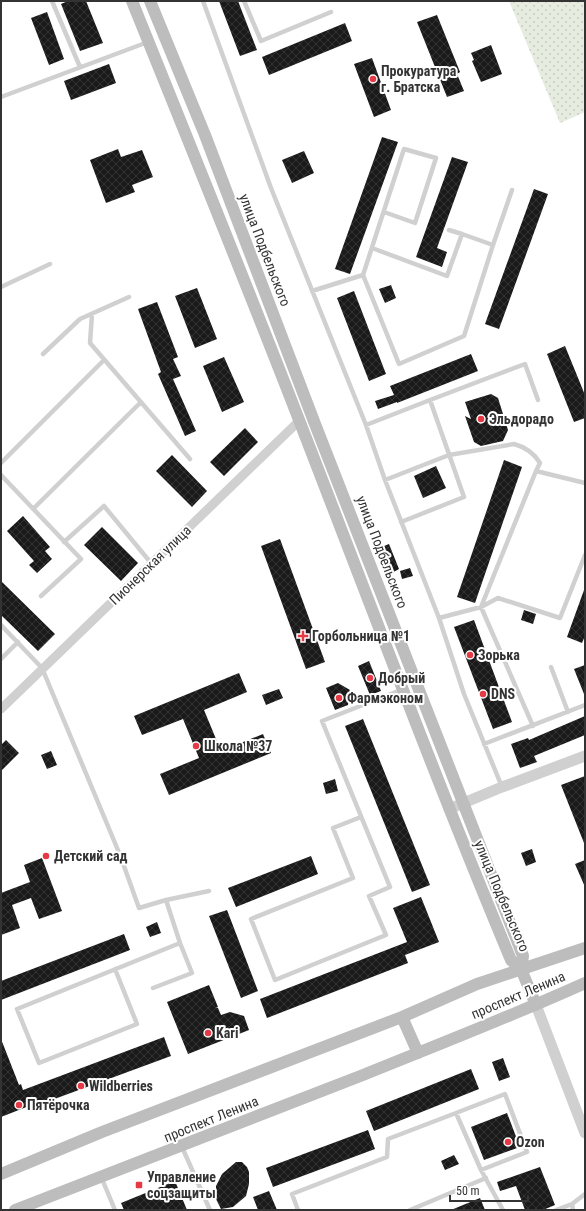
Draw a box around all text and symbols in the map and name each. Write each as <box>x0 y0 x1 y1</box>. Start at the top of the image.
place label: Прокуратура г. Братска <box>381 63 457 95</box>
marker: Прокуратура г. Братска <box>368 74 378 84</box>
street label: улица Подбельского <box>236 191 294 309</box>
place label: Эльдорадо <box>489 411 554 427</box>
marker: Эльдорадо <box>476 414 486 424</box>
street label: улица Подбельского <box>353 493 411 611</box>
street label: Пионерская улица <box>106 522 194 608</box>
place label: Горбольница №1 <box>312 628 410 644</box>
marker: Горбольница №1 <box>297 630 309 642</box>
place label: Зорька <box>478 647 520 663</box>
marker: Зорька <box>465 650 475 660</box>
place label: Добрый <box>378 670 425 686</box>
marker: Добрый <box>365 673 375 683</box>
place label: DNS <box>491 686 515 702</box>
marker: DNS <box>478 689 488 699</box>
place label: Фармэконом <box>347 690 423 706</box>
marker: Фармэконом <box>334 693 344 703</box>
place label: Школа №37 <box>204 738 272 754</box>
marker: Школа №37 <box>191 741 201 751</box>
street label: улица Подбельского <box>471 838 533 954</box>
place label: Детский сад <box>54 848 127 864</box>
marker: Детский сад <box>41 851 51 861</box>
street label: проспект Ленина <box>469 968 567 1022</box>
place label: Kari <box>216 1025 239 1041</box>
marker: Kari <box>203 1028 213 1038</box>
place label: Wildberries <box>89 1078 153 1094</box>
marker: Wildberries <box>76 1081 86 1091</box>
street label: проспект Ленина <box>161 1093 261 1145</box>
place label: Пятёрочка <box>27 1097 90 1113</box>
marker: Пятёрочка <box>14 1100 24 1110</box>
place label: Ozon <box>516 1134 545 1150</box>
marker: Ozon <box>503 1137 513 1147</box>
place label: Управление соцзащиты <box>147 1169 216 1201</box>
scale bar <box>450 1177 528 1203</box>
marker: Управление соцзащиты <box>134 1180 144 1190</box>
text: 50 m <box>456 1184 480 1198</box>

